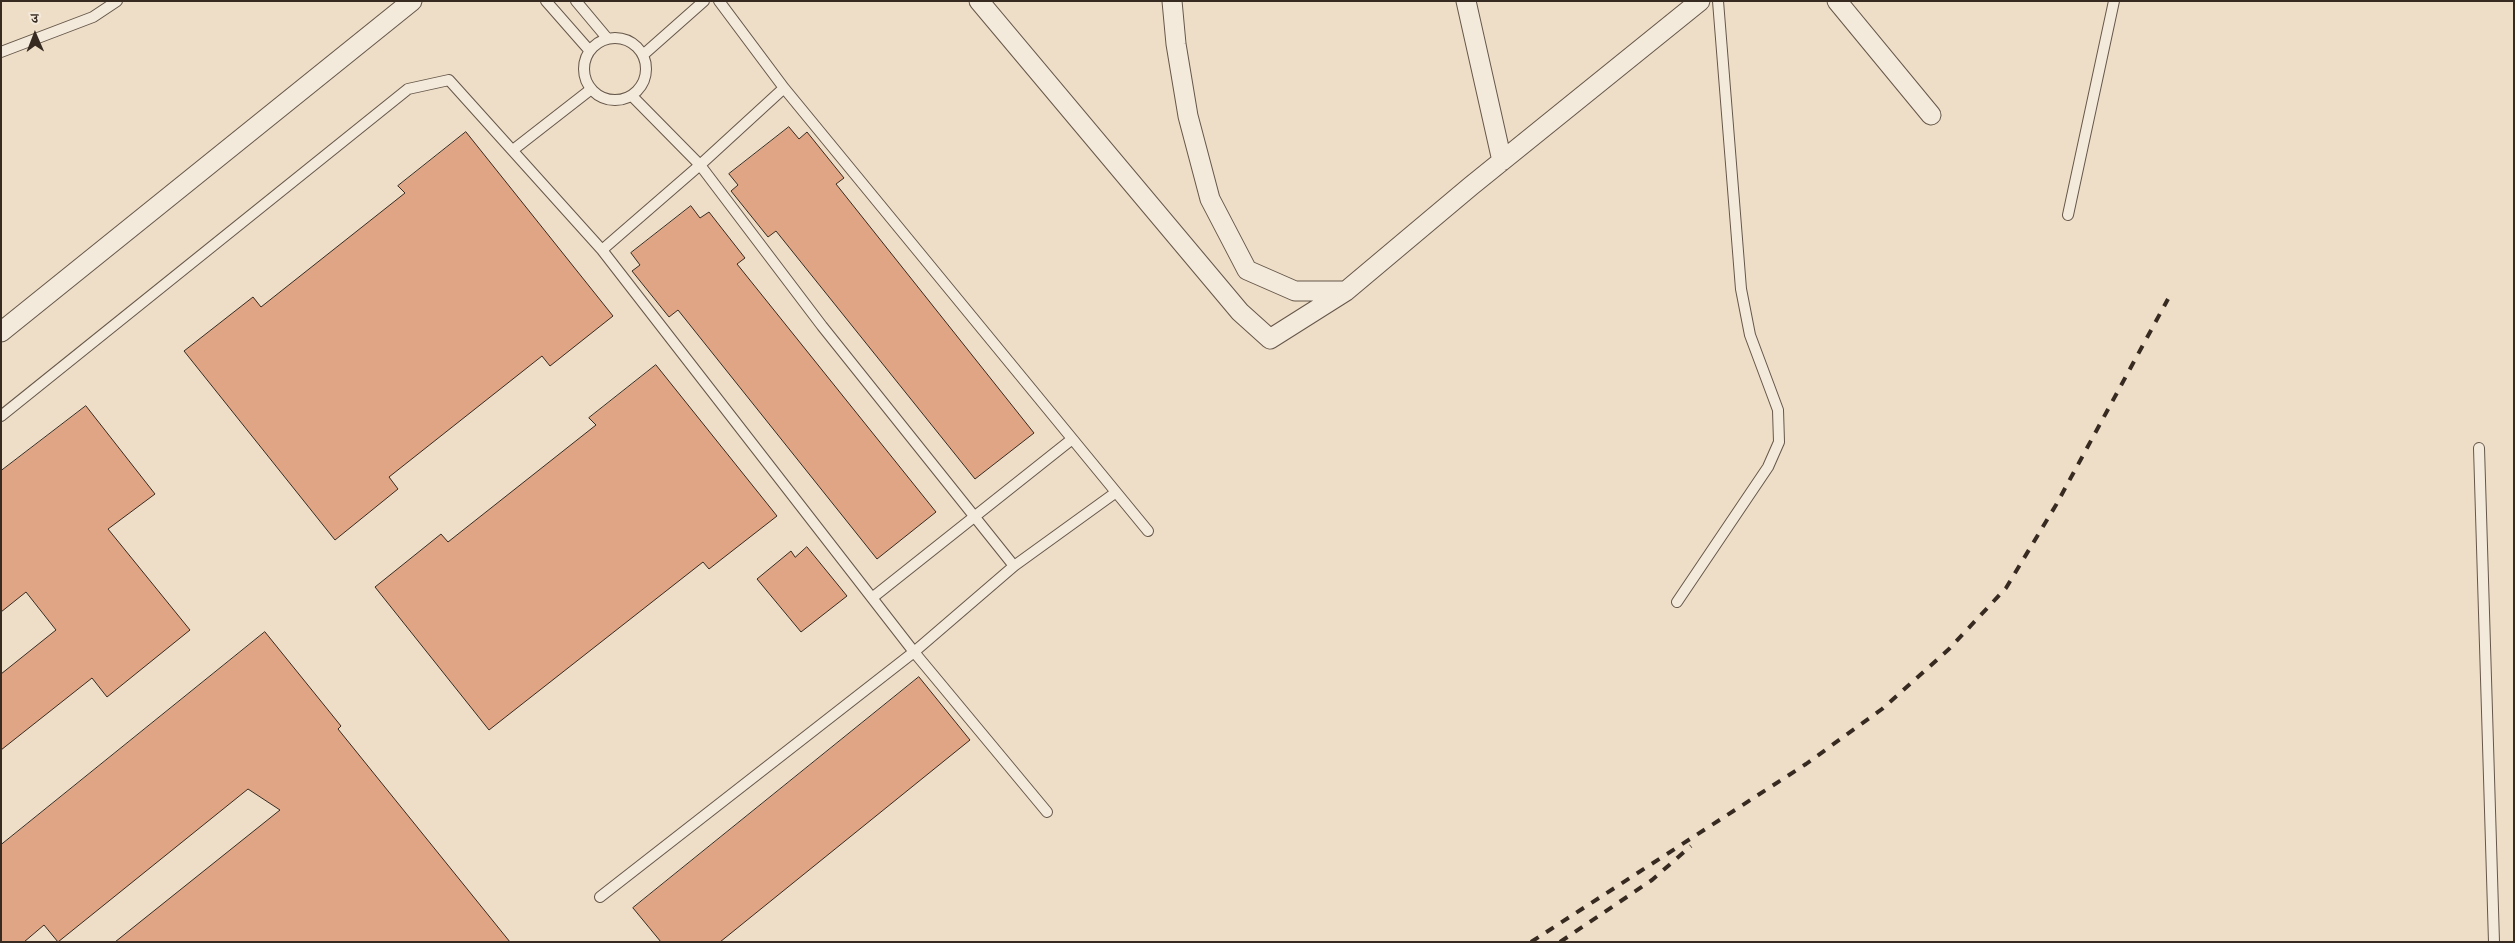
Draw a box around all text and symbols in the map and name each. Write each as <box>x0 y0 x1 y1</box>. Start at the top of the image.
north arrow <box>10 10 60 60</box>
text: उ <box>31 10 38 30</box>

